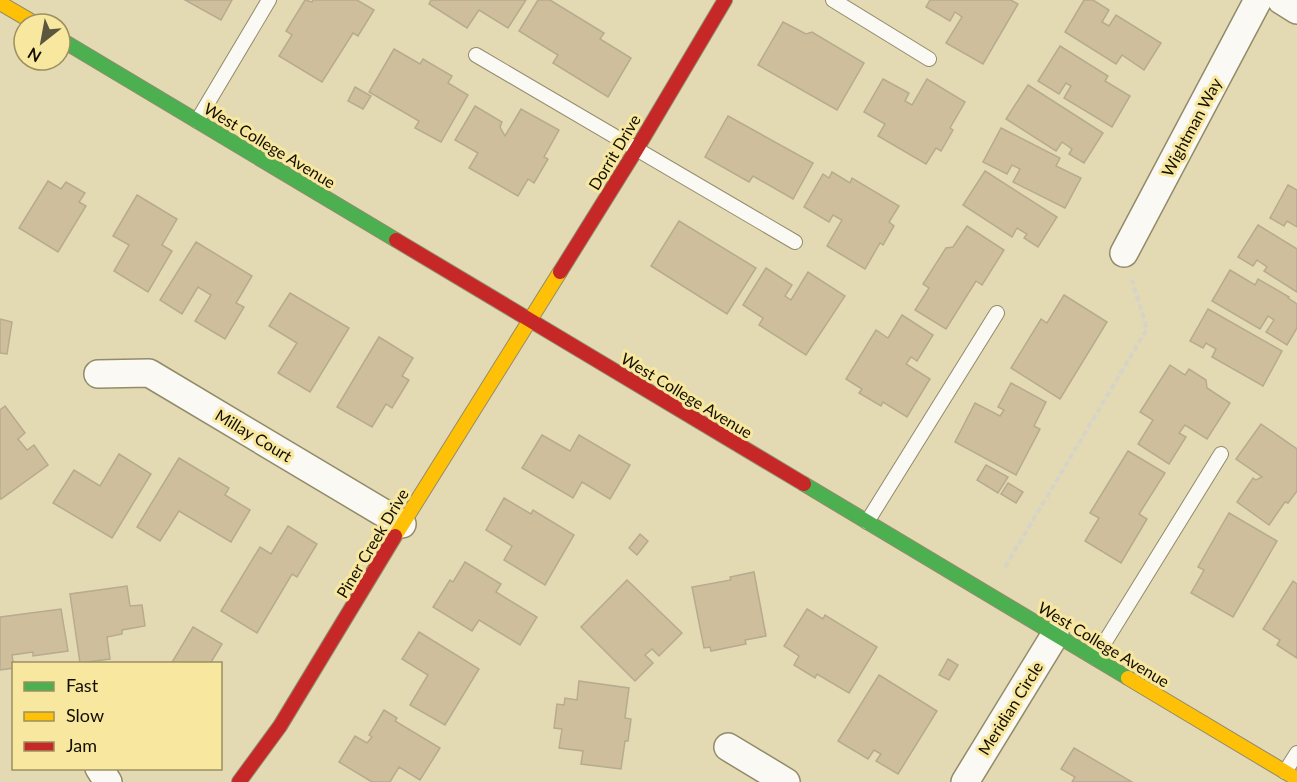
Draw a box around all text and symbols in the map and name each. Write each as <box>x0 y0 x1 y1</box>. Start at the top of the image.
north arrow <box>12 12 72 72</box>
text: N <box>24 44 44 67</box>
street label: Wightman Way <box>1157 74 1225 180</box>
street label: West College Avenue <box>201 98 339 192</box>
street label: Dorrit Drive <box>584 111 644 193</box>
street label: West College Avenue <box>618 348 756 442</box>
street label: Millay Court <box>212 405 296 465</box>
street label: Piner Creek Drive <box>332 485 412 601</box>
street label: West College Avenue <box>1035 597 1173 691</box>
street label: Meridian Circle <box>974 658 1046 758</box>
legend <box>12 662 222 770</box>
text: Fast <box>66 674 99 696</box>
text: Slow <box>66 704 104 726</box>
text: Jam <box>66 734 97 756</box>

